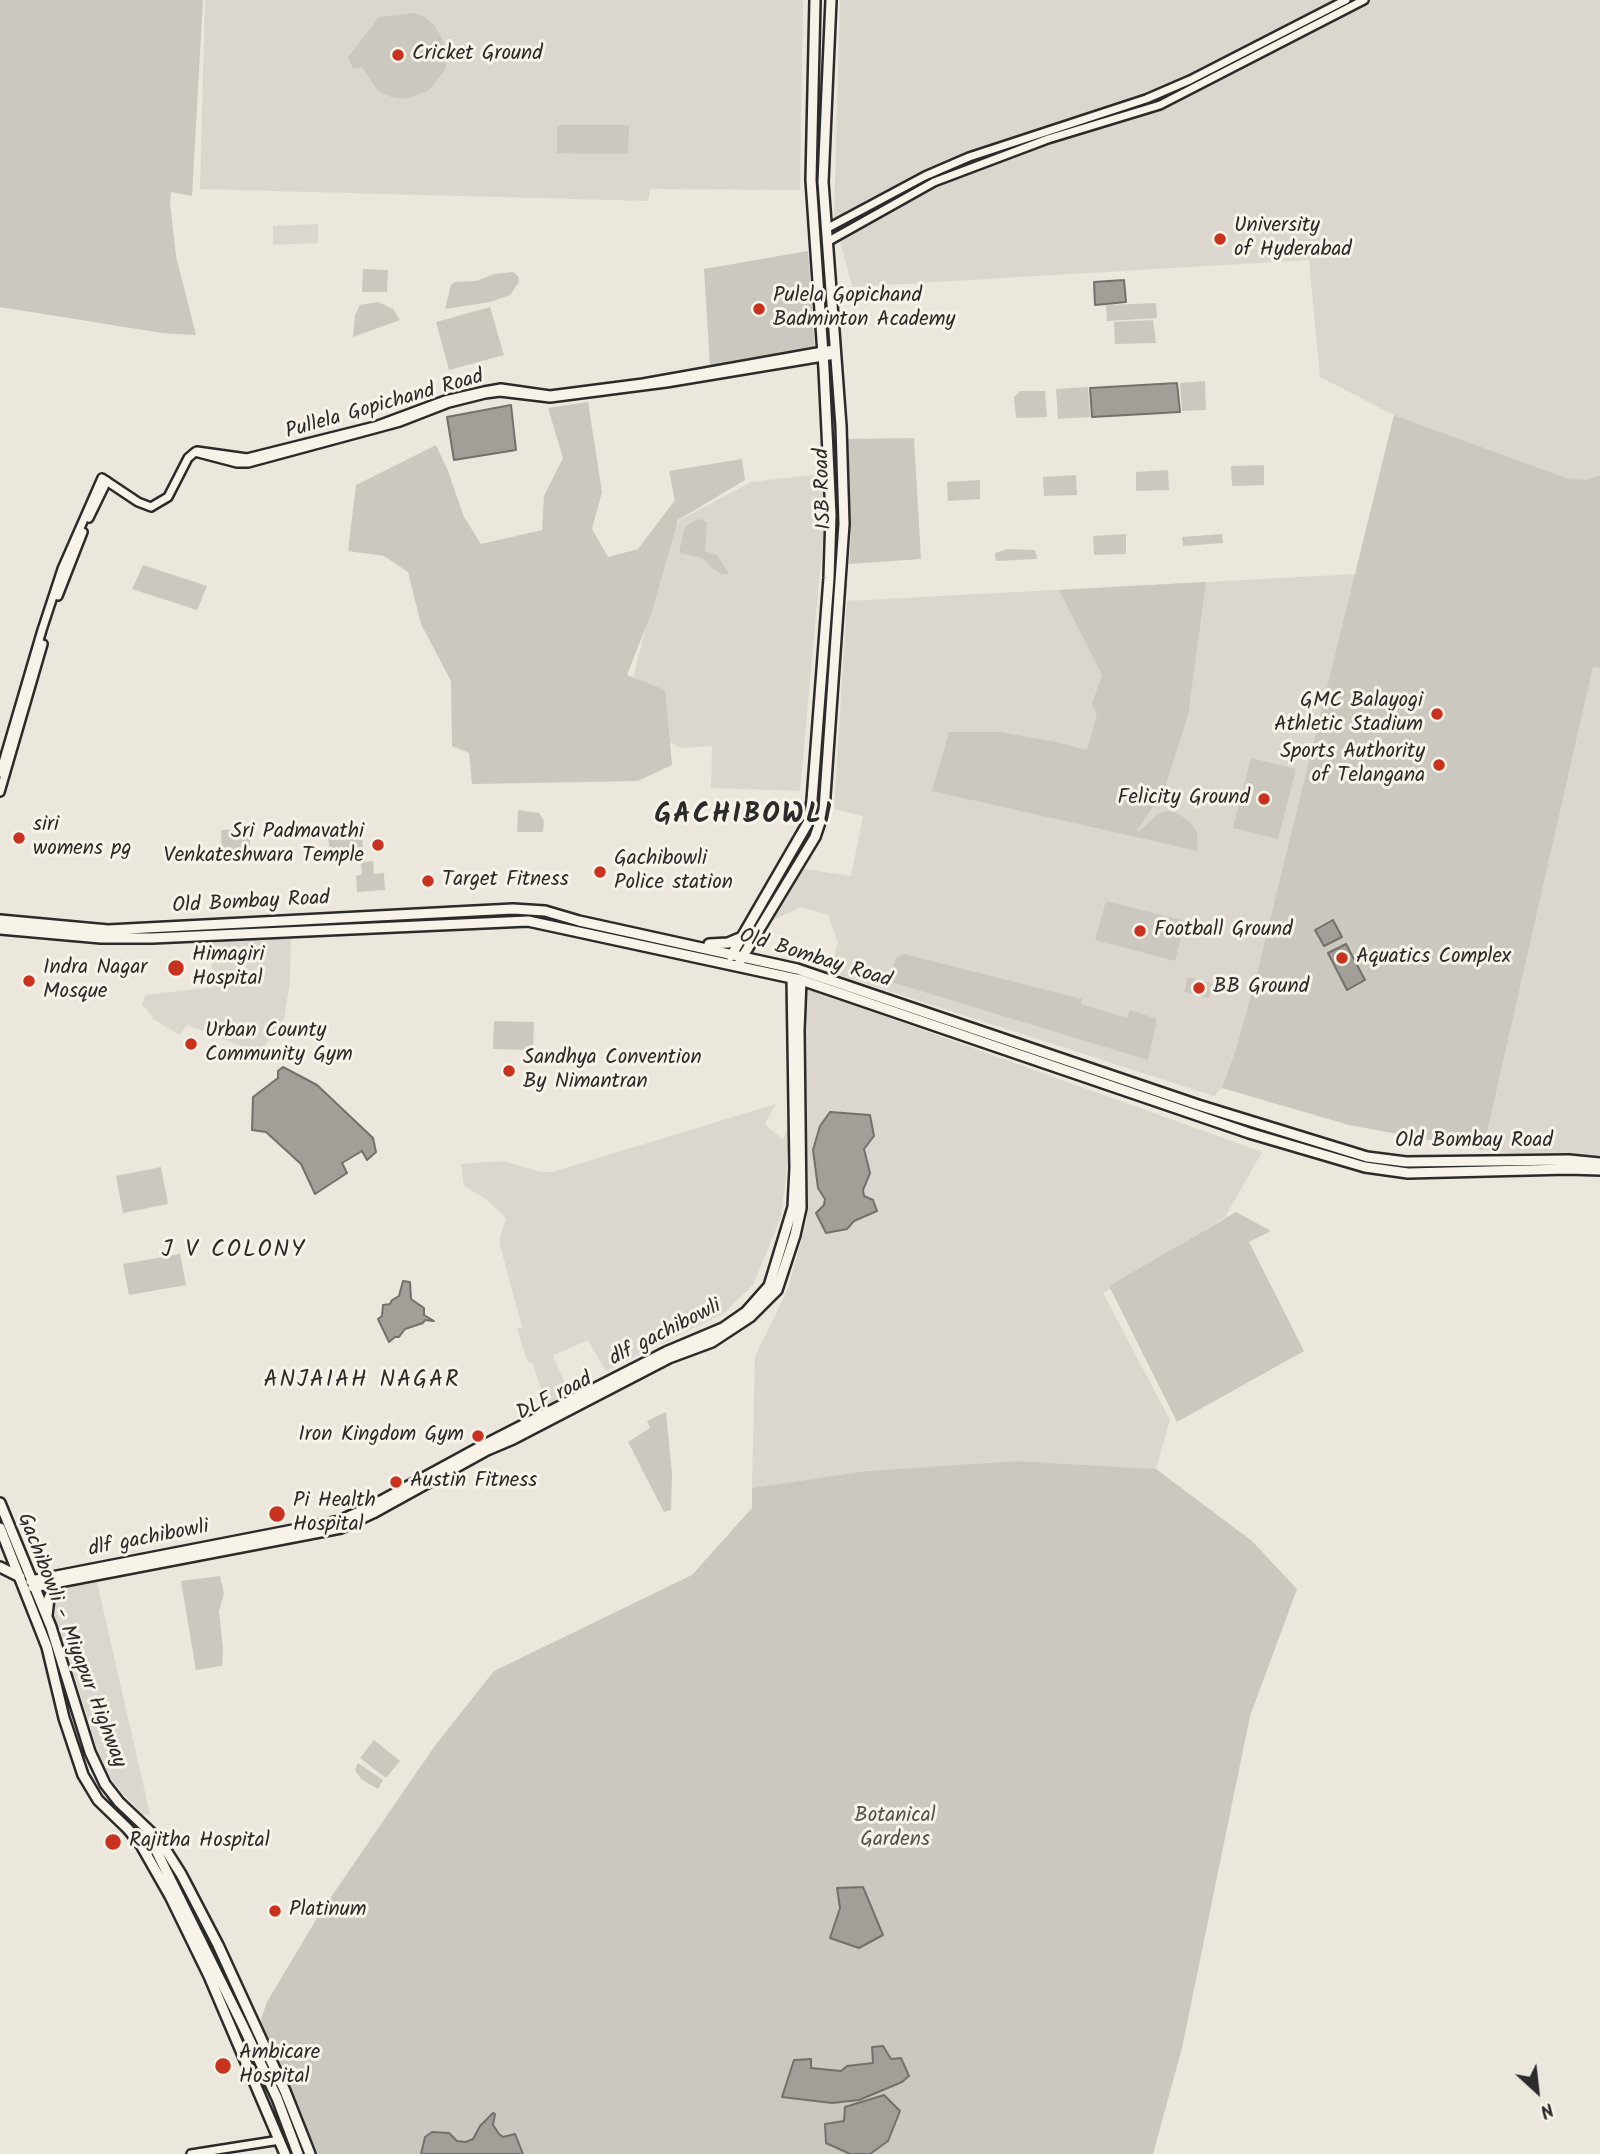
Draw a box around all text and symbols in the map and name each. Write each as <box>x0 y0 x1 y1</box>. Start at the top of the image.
place label: Cricket Ground <box>412 42 543 68</box>
marker: Cricket Ground <box>390 47 406 63</box>
place label: University of Hyderabad <box>1234 214 1352 264</box>
marker: University of Hyderabad <box>1212 231 1228 247</box>
place label: Pulela Gopichand Badminton Academy <box>773 284 955 334</box>
marker: Pulela Gopichand Badminton Academy <box>751 301 767 317</box>
street label: Pullela Gopichand Road <box>283 366 487 446</box>
street label: ISB Road <box>811 448 839 530</box>
place label: GMC Balayogi Athletic Stadium <box>1274 689 1423 739</box>
marker: GMC Balayogi Athletic Stadium <box>1429 706 1445 722</box>
place label: Sports Authority of Telangana <box>1280 740 1425 790</box>
marker: Sports Authority of Telangana <box>1431 757 1447 773</box>
place label: Felicity Ground <box>1118 786 1250 812</box>
marker: Felicity Ground <box>1256 791 1272 807</box>
district label: GACHIBOWLI <box>656 800 832 834</box>
place label: siri womens pg <box>33 813 131 863</box>
place label: Sri Padmavathi Venkateshwara Temple <box>163 820 364 870</box>
marker: siri womens pg <box>11 830 27 846</box>
marker: Sri Padmavathi Venkateshwara Temple <box>370 837 386 853</box>
place label: Gachibowli Police station <box>614 847 733 897</box>
marker: Gachibowli Police station <box>592 864 608 880</box>
place label: Target Fitness <box>442 868 569 894</box>
marker: Target Fitness <box>420 873 436 889</box>
street label: Old Bombay Road <box>172 887 330 921</box>
place label: Football Ground <box>1154 918 1293 944</box>
marker: Football Ground <box>1132 923 1148 939</box>
street label: Old Bombay Road <box>736 925 894 995</box>
place label: Himagiri Hospital <box>192 943 265 993</box>
place label: Aquatics Complex <box>1356 945 1511 971</box>
marker: Aquatics Complex <box>1334 950 1350 966</box>
place label: Indra Nagar Mosque <box>43 956 147 1006</box>
marker: Himagiri Hospital <box>166 958 186 978</box>
marker: Indra Nagar Mosque <box>21 973 37 989</box>
place label: BB Ground <box>1213 975 1309 1001</box>
marker: BB Ground <box>1191 980 1207 996</box>
place label: Urban County Community Gym <box>205 1019 353 1069</box>
marker: Urban County Community Gym <box>183 1036 199 1052</box>
place label: Sandhya Convention By Nimantran <box>523 1046 702 1096</box>
marker: Sandhya Convention By Nimantran <box>501 1063 517 1079</box>
street label: Old Bombay Road <box>1395 1129 1553 1155</box>
district label: J V COLONY <box>163 1238 305 1266</box>
street label: dlf gachibowli <box>606 1295 726 1373</box>
district label: ANJAIAH NAGAR <box>265 1368 459 1396</box>
street label: DLF road <box>513 1368 597 1428</box>
place label: Iron Kingdom Gym <box>298 1423 464 1449</box>
marker: Iron Kingdom Gym <box>470 1428 486 1444</box>
place label: Austin Fitness <box>410 1469 537 1495</box>
marker: Austin Fitness <box>388 1474 404 1490</box>
place label: Pi Health Hospital <box>293 1489 376 1539</box>
marker: Pi Health Hospital <box>267 1504 287 1524</box>
street label: Gachibowli - Miyapur Highway <box>10 1510 130 1772</box>
street label: dlf gachibowli <box>87 1516 211 1564</box>
park label: Botanical Gardens <box>854 1804 936 1854</box>
place label: Rajitha Hospital <box>129 1829 270 1855</box>
marker: Rajitha Hospital <box>103 1832 123 1852</box>
place label: Platinum <box>289 1898 367 1924</box>
marker: Platinum <box>267 1903 283 1919</box>
place label: Ambicare Hospital <box>239 2041 320 2091</box>
marker: Ambicare Hospital <box>213 2056 233 2076</box>
north arrow <box>1502 2056 1572 2126</box>
text: N <box>1534 2094 1559 2126</box>

